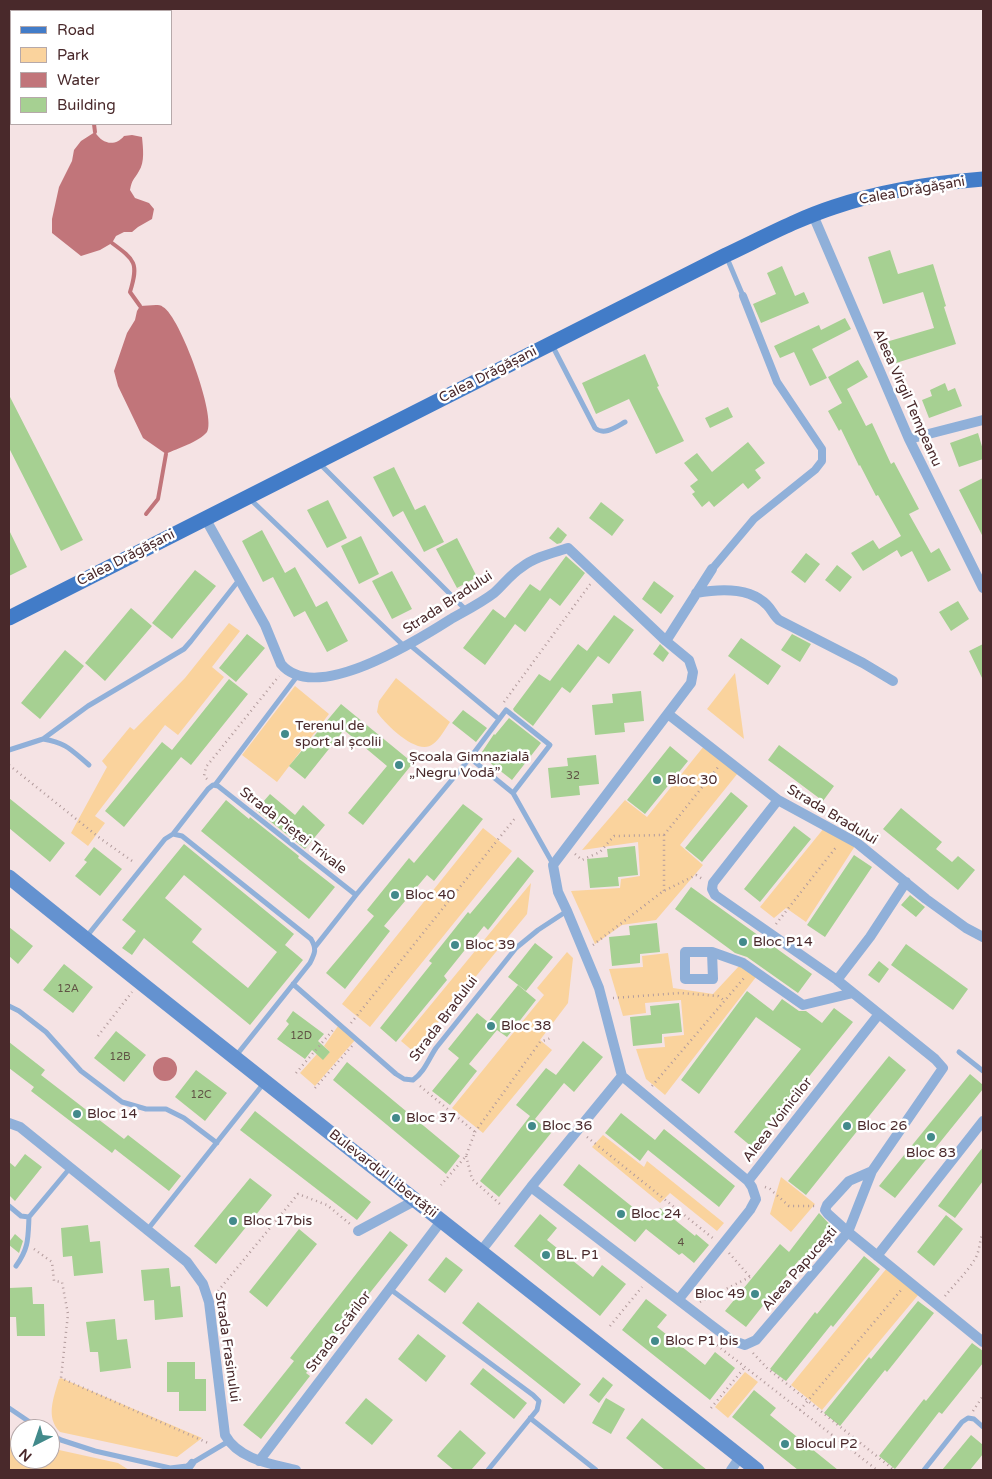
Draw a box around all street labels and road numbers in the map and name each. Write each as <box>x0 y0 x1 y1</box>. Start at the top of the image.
street label: Calea Drăgășani <box>858 173 966 209</box>
street label: Aleea Virgil Tempeanu <box>869 327 945 469</box>
street label: Calea Drăgășani <box>436 343 540 407</box>
street label: Calea Drăgășani <box>74 526 178 590</box>
street label: Strada Bradului <box>400 568 496 638</box>
street label: Strada Bradului <box>784 781 880 849</box>
street label: Strada Pieței Trivale <box>236 784 350 878</box>
street label: Strada Bradului <box>406 973 482 1065</box>
street label: Aleea Voinicilor <box>740 1074 816 1166</box>
street label: Bulevardul Libertății <box>325 1126 441 1222</box>
street label: Aleea Papucești <box>759 1223 841 1315</box>
street label: Strada Scărilor <box>303 1288 375 1376</box>
street label: Strada Frasinului <box>211 1291 243 1403</box>

